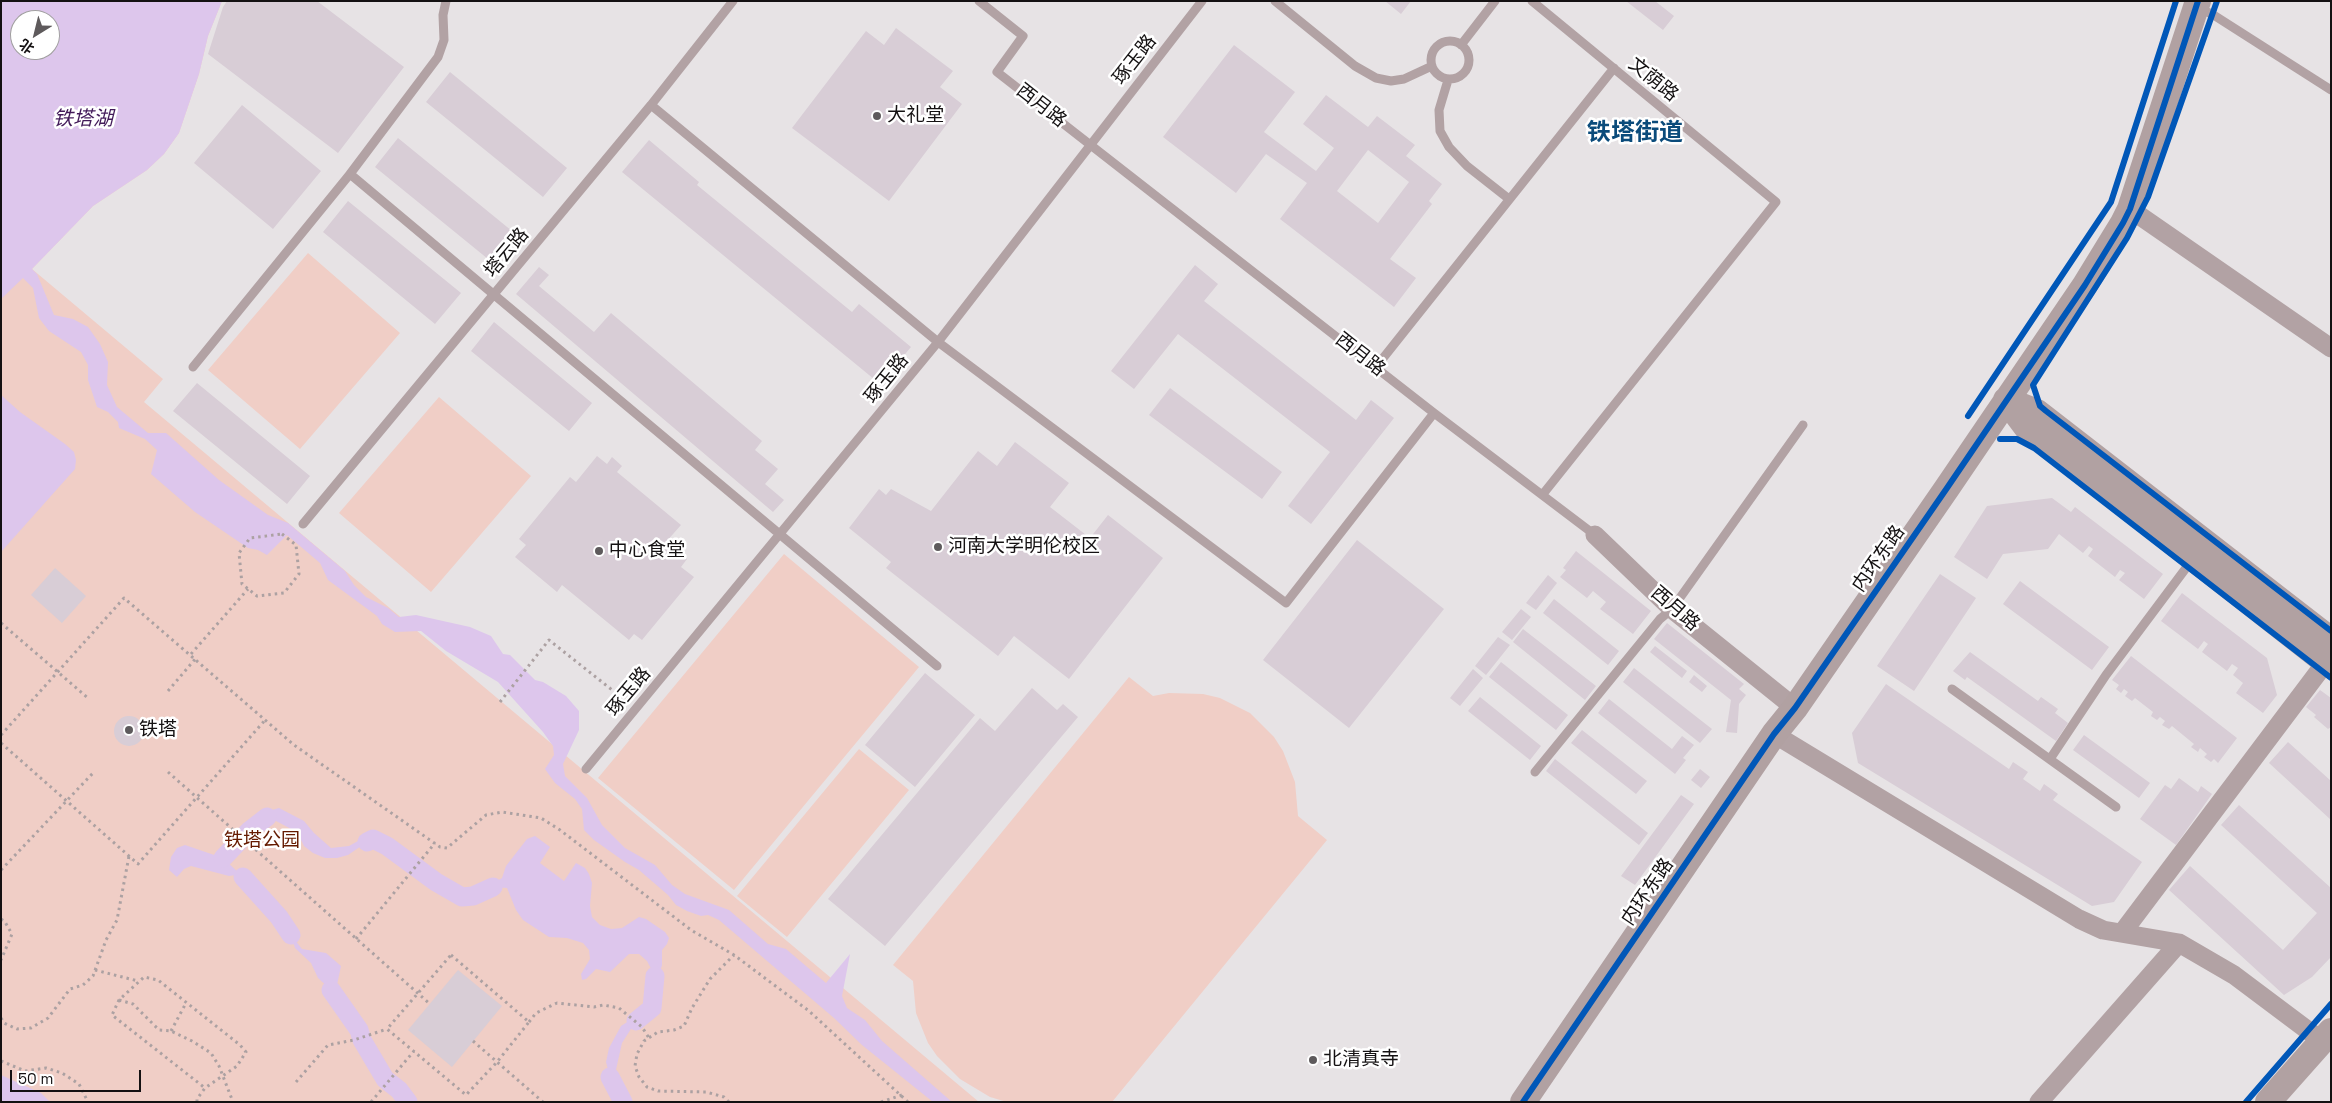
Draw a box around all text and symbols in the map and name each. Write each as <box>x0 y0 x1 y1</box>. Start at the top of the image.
north arrow <box>10 10 60 60</box>
street label: 琢玉路 <box>1108 31 1162 89</box>
text: 北 <box>16 35 38 58</box>
street label: 文荫路 <box>1624 53 1682 107</box>
street label: 西月路 <box>1012 79 1070 133</box>
place label: 大礼堂 <box>887 105 944 127</box>
water label: 铁塔湖 <box>53 108 113 132</box>
marker: 大礼堂 <box>871 110 883 122</box>
district label: 铁塔街道 <box>1587 119 1683 147</box>
street label: 塔云路 <box>480 224 534 282</box>
street label: 西月路 <box>1331 328 1389 382</box>
street label: 琢玉路 <box>860 350 914 408</box>
street label: 内环东路 <box>1848 521 1910 597</box>
place label: 河南大学明伦校区 <box>948 536 1100 558</box>
place label: 中心食堂 <box>609 540 685 562</box>
marker: 河南大学明伦校区 <box>932 541 944 553</box>
marker: 中心食堂 <box>593 545 605 557</box>
street label: 西月路 <box>1646 582 1704 636</box>
street label: 琢玉路 <box>602 663 656 721</box>
place label: 铁塔 <box>139 719 177 741</box>
marker: 铁塔 <box>123 724 135 736</box>
park label: 铁塔公园 <box>224 830 300 852</box>
street label: 内环东路 <box>1617 854 1679 930</box>
place label: 北清真寺 <box>1323 1049 1399 1071</box>
marker: 北清真寺 <box>1307 1054 1319 1066</box>
scale bar <box>12 1060 144 1092</box>
text: 50 m <box>18 1069 53 1088</box>

